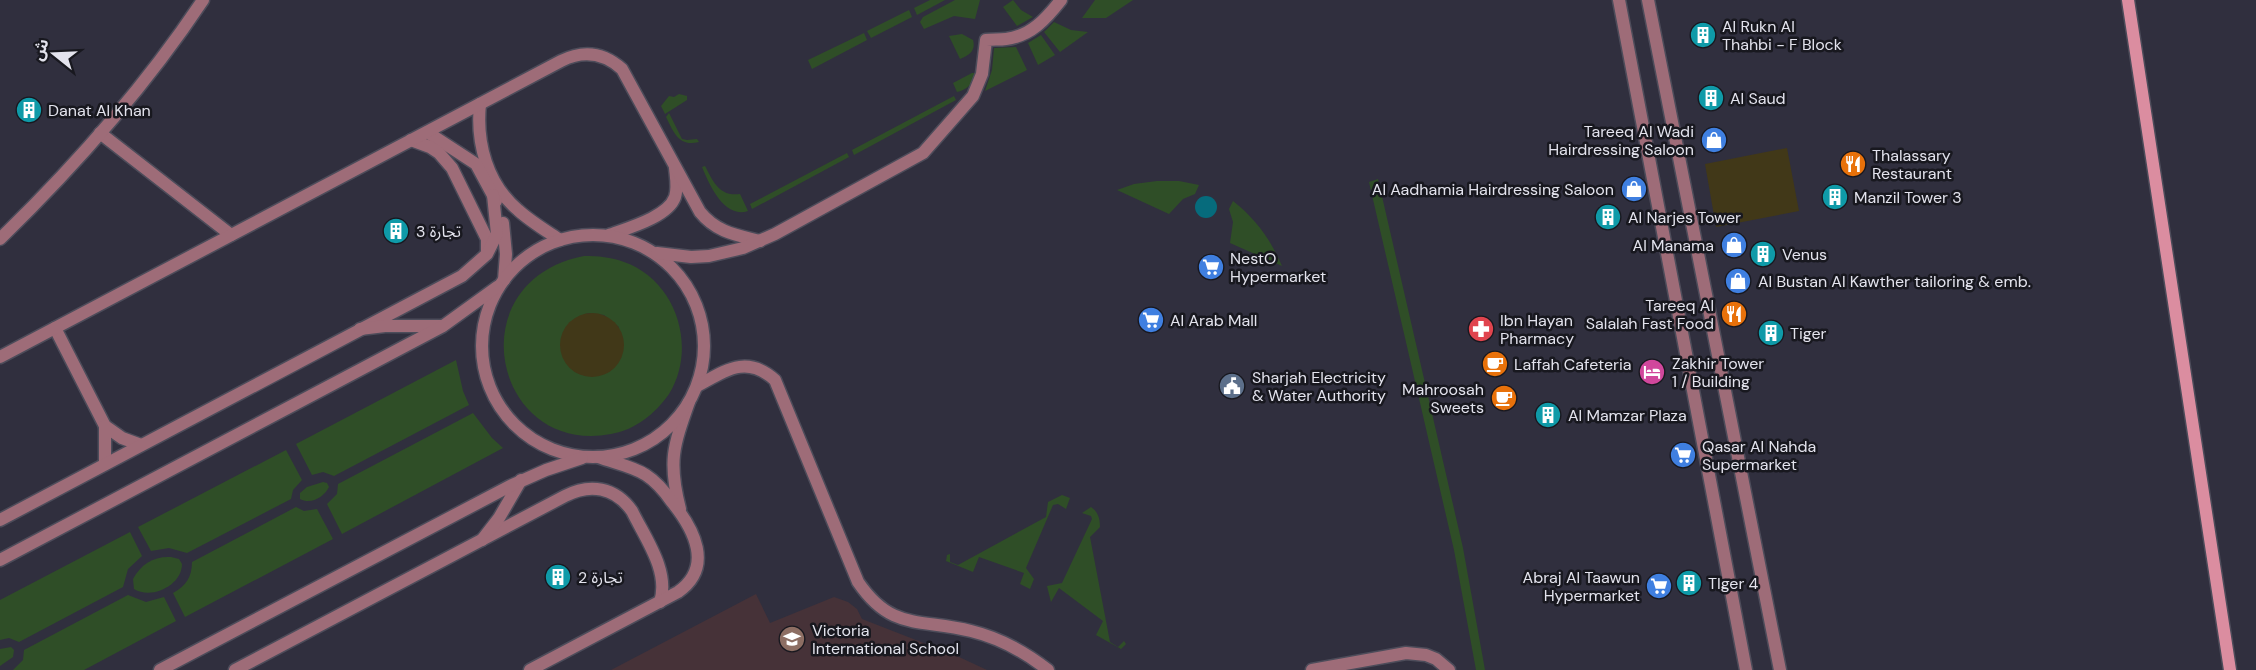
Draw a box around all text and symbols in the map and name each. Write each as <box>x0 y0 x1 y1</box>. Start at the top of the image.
place label: Al Rukn Al Thahbi - F Block <box>1722 16 1842 55</box>
building icon: Al Rukn Al Thahbi - F Block <box>1688 20 1718 50</box>
north arrow <box>24 24 84 84</box>
text: ش <box>27 36 54 63</box>
building icon: Al Saud <box>1696 83 1726 113</box>
place label: Al Saud <box>1730 88 1786 109</box>
building icon: Danat Al Khan <box>14 95 44 125</box>
place label: Danat Al Khan <box>48 100 151 121</box>
place label: Tareeq Al Wadi Hairdressing Saloon <box>1548 121 1694 160</box>
shop icon: Tareeq Al Wadi Hairdressing Saloon <box>1699 125 1729 155</box>
place label: Thalassary Restaurant <box>1872 145 1952 184</box>
restaurant icon: Thalassary Restaurant <box>1838 149 1868 179</box>
shop icon: Al Aadhamia Hairdressing Saloon <box>1619 174 1649 204</box>
place label: Al Aadhamia Hairdressing Saloon <box>1372 179 1614 200</box>
building icon: Manzil Tower 3 <box>1820 182 1850 212</box>
place label: Manzil Tower 3 <box>1854 187 1962 208</box>
building icon: Al Narjes Tower <box>1593 202 1623 232</box>
place label: Al Narjes Tower <box>1628 207 1741 228</box>
building icon: تجارة 3 <box>381 216 411 246</box>
place label: تجارة 3 <box>416 221 461 242</box>
shop icon: Al Manama <box>1719 230 1749 260</box>
place label: Al Manama <box>1633 235 1714 256</box>
building icon: Venus <box>1748 239 1778 269</box>
place label: Venus <box>1782 244 1827 265</box>
place label: NestO Hypermarket <box>1230 248 1326 287</box>
supermarket icon: NestO Hypermarket <box>1196 252 1226 282</box>
shop icon: Al Bustan Al Kawther tailoring & emb. <box>1723 266 1753 296</box>
place label: Al Bustan Al Kawther tailoring & emb. <box>1758 271 2031 292</box>
place label: Tareeq Al Salalah Fast Food <box>1586 295 1714 334</box>
restaurant icon: Tareeq Al Salalah Fast Food <box>1719 299 1749 329</box>
supermarket icon: Al Arab Mall <box>1136 305 1166 335</box>
place label: Al Arab Mall <box>1170 310 1257 331</box>
place label: Ibn Hayan Pharmacy <box>1500 310 1574 349</box>
pharmacy icon: Ibn Hayan Pharmacy <box>1466 314 1496 344</box>
building icon: Tiger <box>1756 318 1786 348</box>
place label: Tiger <box>1790 323 1827 344</box>
cafe icon: Laffah Cafeteria <box>1480 349 1510 379</box>
place label: Zakhir Tower 1 / Building <box>1672 353 1764 392</box>
place label: Laffah Cafeteria <box>1514 354 1632 375</box>
hotel icon: Zakhir Tower 1 / Building <box>1637 357 1667 387</box>
place label: Sharjah Electricity & Water Authority <box>1252 367 1386 406</box>
public building icon: Sharjah Electricity & Water Authority <box>1217 371 1247 401</box>
place label: Mahroosah Sweets <box>1402 379 1484 418</box>
cafe icon: Mahroosah Sweets <box>1489 383 1519 413</box>
building icon: Al Mamzar Plaza <box>1533 400 1563 430</box>
place label: Al Mamzar Plaza <box>1568 405 1687 426</box>
place label: Qasar Al Nahda Supermarket <box>1702 436 1816 475</box>
supermarket icon: Qasar Al Nahda Supermarket <box>1668 440 1698 470</box>
building icon: تجارة 2 <box>543 562 573 592</box>
place label: تجارة 2 <box>578 567 623 588</box>
place label: Abraj Al Taawun Hypermarket <box>1523 567 1640 606</box>
building icon: TIger 4 <box>1674 568 1704 598</box>
supermarket icon: Abraj Al Taawun Hypermarket <box>1644 571 1674 601</box>
place label: TIger 4 <box>1708 573 1759 594</box>
place label: Victoria International School <box>812 620 959 659</box>
school or university icon: Victoria International School <box>777 624 807 654</box>

